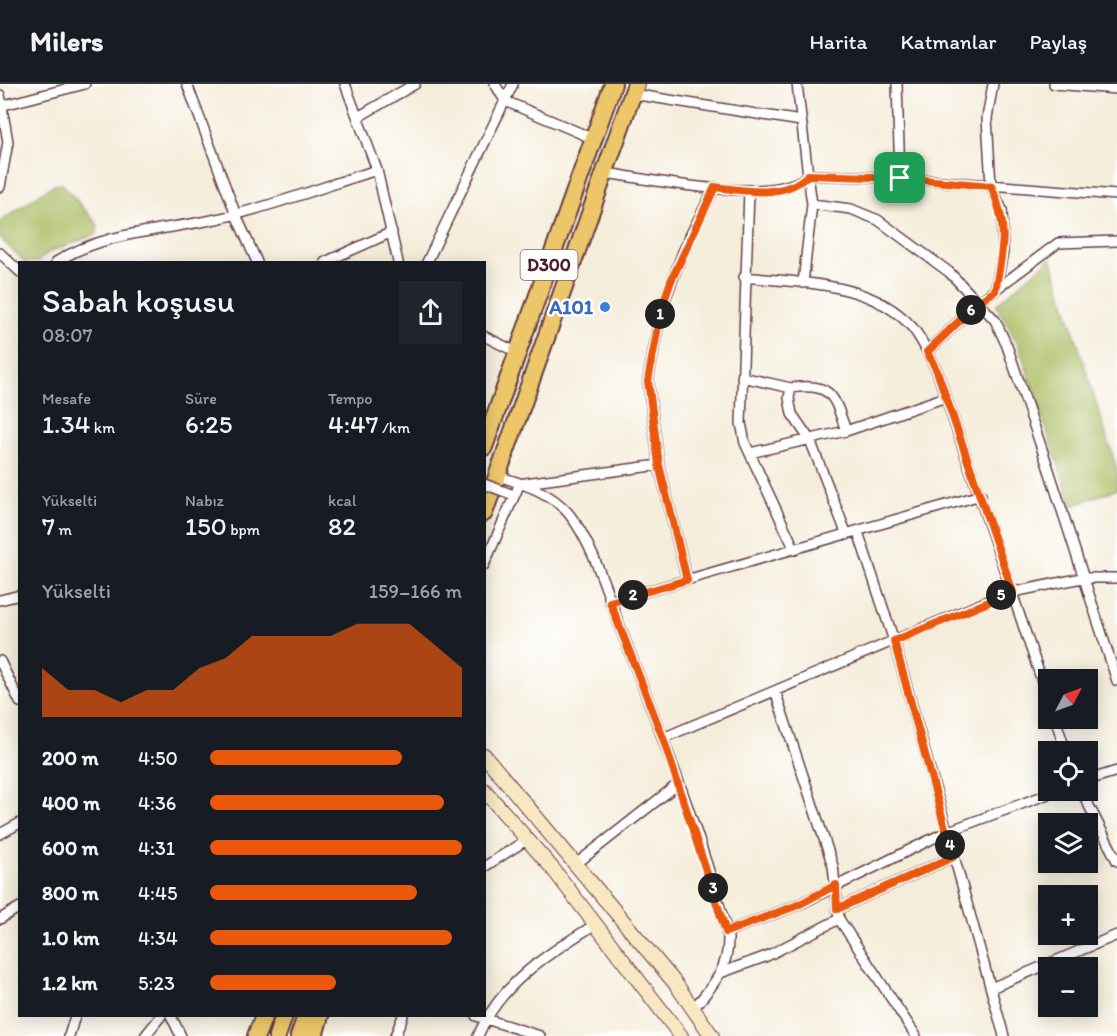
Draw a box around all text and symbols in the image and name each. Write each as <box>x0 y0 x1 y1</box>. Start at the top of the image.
text: Milers <box>30 24 104 58</box>
text: Harita <box>809 29 867 54</box>
text: Katmanlar <box>900 29 996 54</box>
text: Paylaş <box>1029 29 1087 54</box>
pin <box>874 152 925 203</box>
icon: arrive <box>883 161 916 194</box>
road number: D300 <box>520 250 578 280</box>
text: Sabah koşusu <box>42 281 235 320</box>
button: share <box>399 281 462 344</box>
place label: A101 <box>548 295 594 319</box>
pin: 6 <box>956 295 986 325</box>
pin: 1 <box>645 299 675 329</box>
marker: A101 <box>598 300 612 314</box>
text: 6 <box>967 300 975 319</box>
text: 1 <box>656 304 664 323</box>
text: 08:07 <box>42 323 92 347</box>
text: Mesafe <box>42 389 91 408</box>
text: Süre <box>185 389 217 408</box>
text: Tempo <box>328 389 373 408</box>
text: 1.34 <box>42 408 90 440</box>
text: 6:25 <box>185 408 232 440</box>
text: 4:47 <box>328 408 379 440</box>
text: km <box>90 418 115 437</box>
text: /km <box>379 418 410 437</box>
text: Yükselti <box>42 491 97 510</box>
text: Nabız <box>185 491 224 510</box>
text: kcal <box>328 491 356 510</box>
text: 7 <box>42 510 55 542</box>
text: 150 <box>185 510 227 542</box>
text: 82 <box>328 510 356 542</box>
text: m <box>55 520 72 539</box>
text: bpm <box>227 520 260 539</box>
text: Yükselti <box>42 579 111 603</box>
text: 159–166 m <box>369 579 462 603</box>
pin: 2 <box>618 580 648 610</box>
pin: 5 <box>986 580 1016 610</box>
text: 2 <box>629 585 637 604</box>
text: 5 <box>997 585 1005 604</box>
north arrow <box>1038 669 1098 729</box>
map controls <box>1038 669 1098 1017</box>
button: locate <box>1038 741 1098 801</box>
text: 200 m <box>42 746 98 770</box>
text: 4:50 <box>138 746 178 770</box>
text: 400 m <box>42 791 100 815</box>
text: 4:36 <box>138 791 176 815</box>
button: layers <box>1038 813 1098 873</box>
pin: 4 <box>935 830 965 860</box>
text: 4 <box>945 835 955 854</box>
text: 600 m <box>42 836 99 860</box>
text: 4:31 <box>138 836 175 860</box>
pin: 3 <box>698 873 728 903</box>
text: 3 <box>709 878 717 897</box>
text: 800 m <box>42 881 99 905</box>
text: 4:45 <box>138 881 177 905</box>
button: + <box>1038 885 1098 945</box>
text: 1.0 km <box>42 926 99 950</box>
text: 4:34 <box>138 926 178 950</box>
button: − <box>1038 957 1098 1017</box>
text: 1.2 km <box>42 971 98 995</box>
text: 5:23 <box>138 971 175 995</box>

